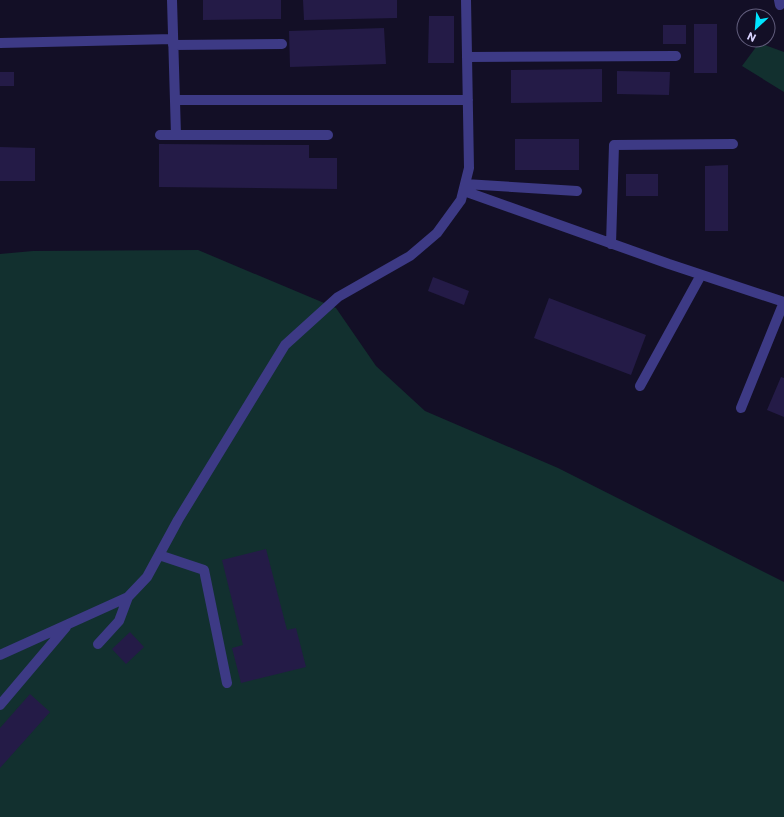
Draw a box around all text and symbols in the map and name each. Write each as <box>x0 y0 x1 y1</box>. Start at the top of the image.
north arrow <box>736 8 776 48</box>
text: N <box>745 30 758 45</box>

